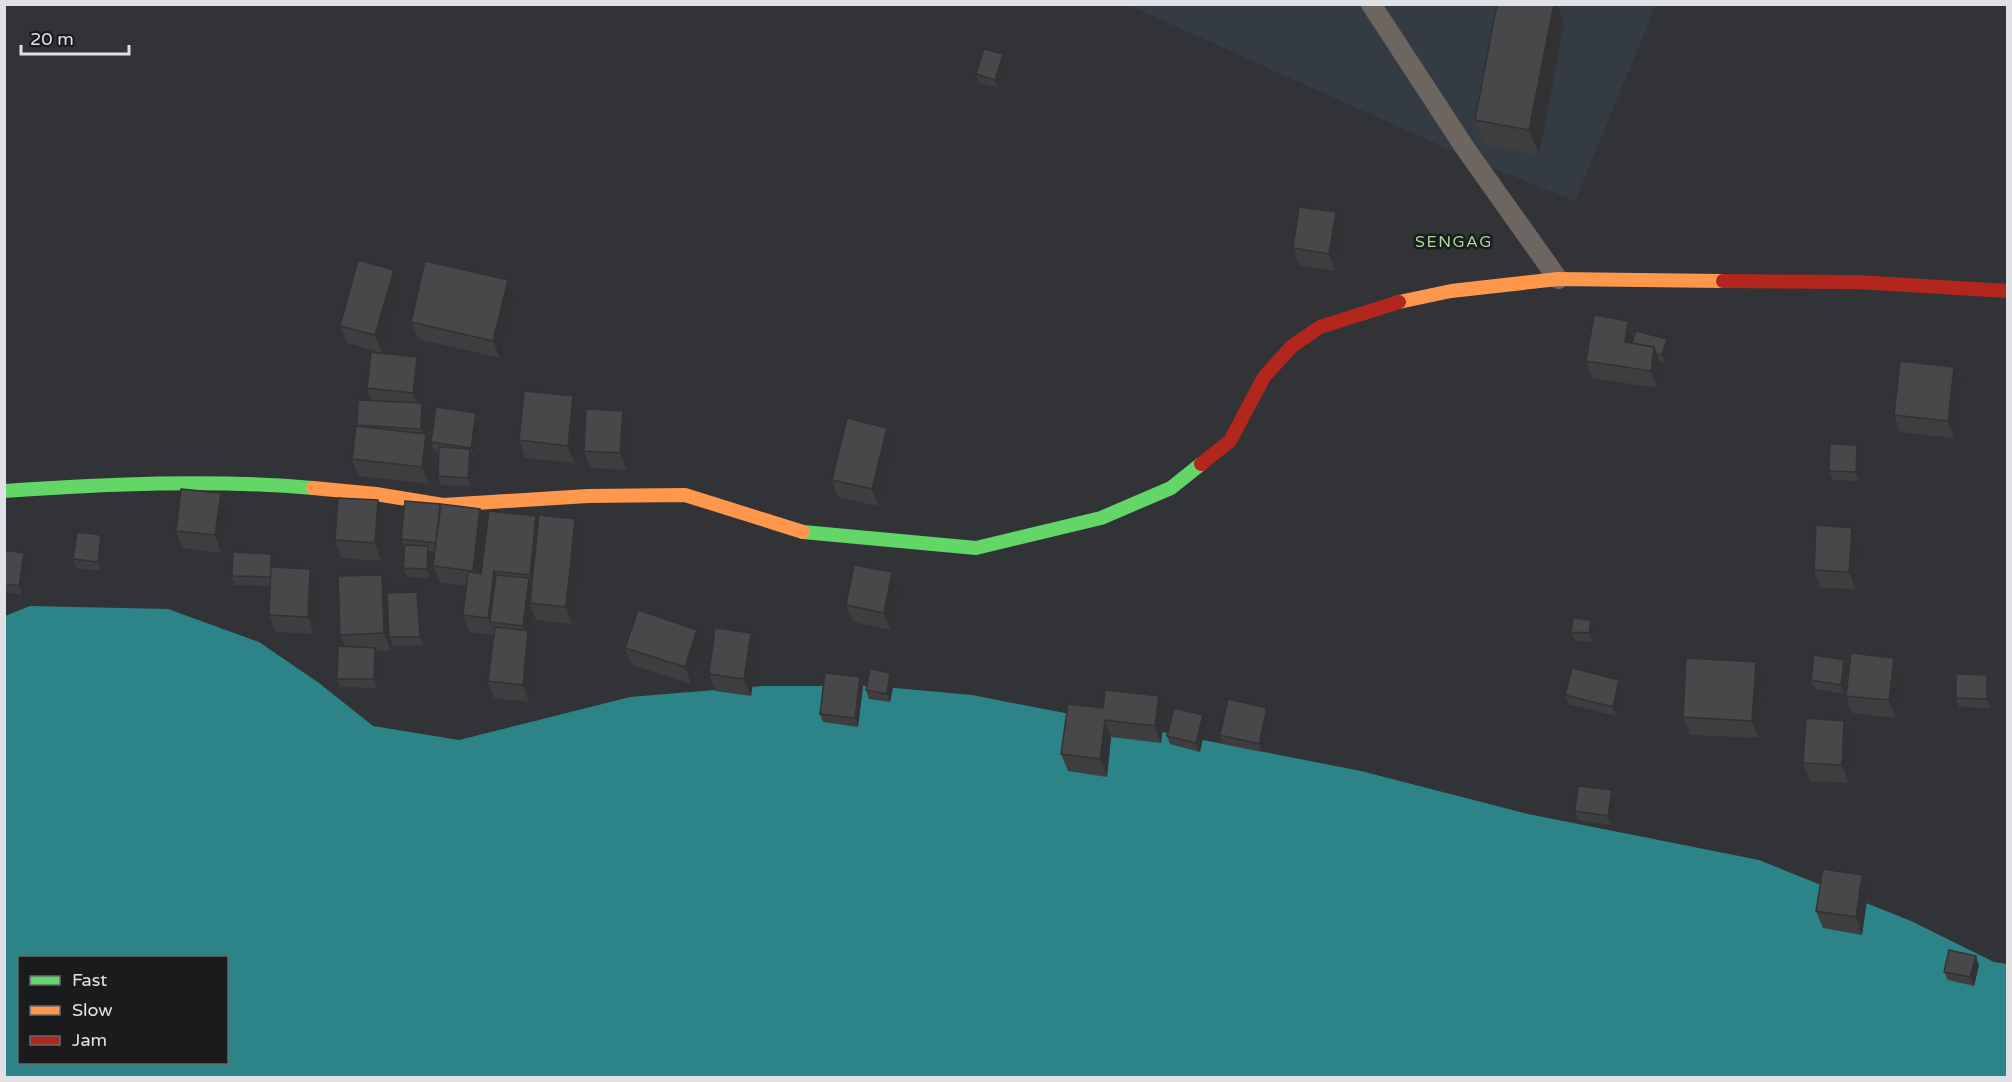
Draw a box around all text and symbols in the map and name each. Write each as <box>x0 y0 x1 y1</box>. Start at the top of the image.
scale bar <box>21 18 129 56</box>
text: 20 m <box>30 28 74 50</box>
district label: SENGAG <box>1415 232 1493 252</box>
legend <box>18 956 228 1064</box>
text: Fast <box>72 969 107 991</box>
text: Slow <box>72 999 113 1021</box>
text: Jam <box>72 1029 107 1051</box>

